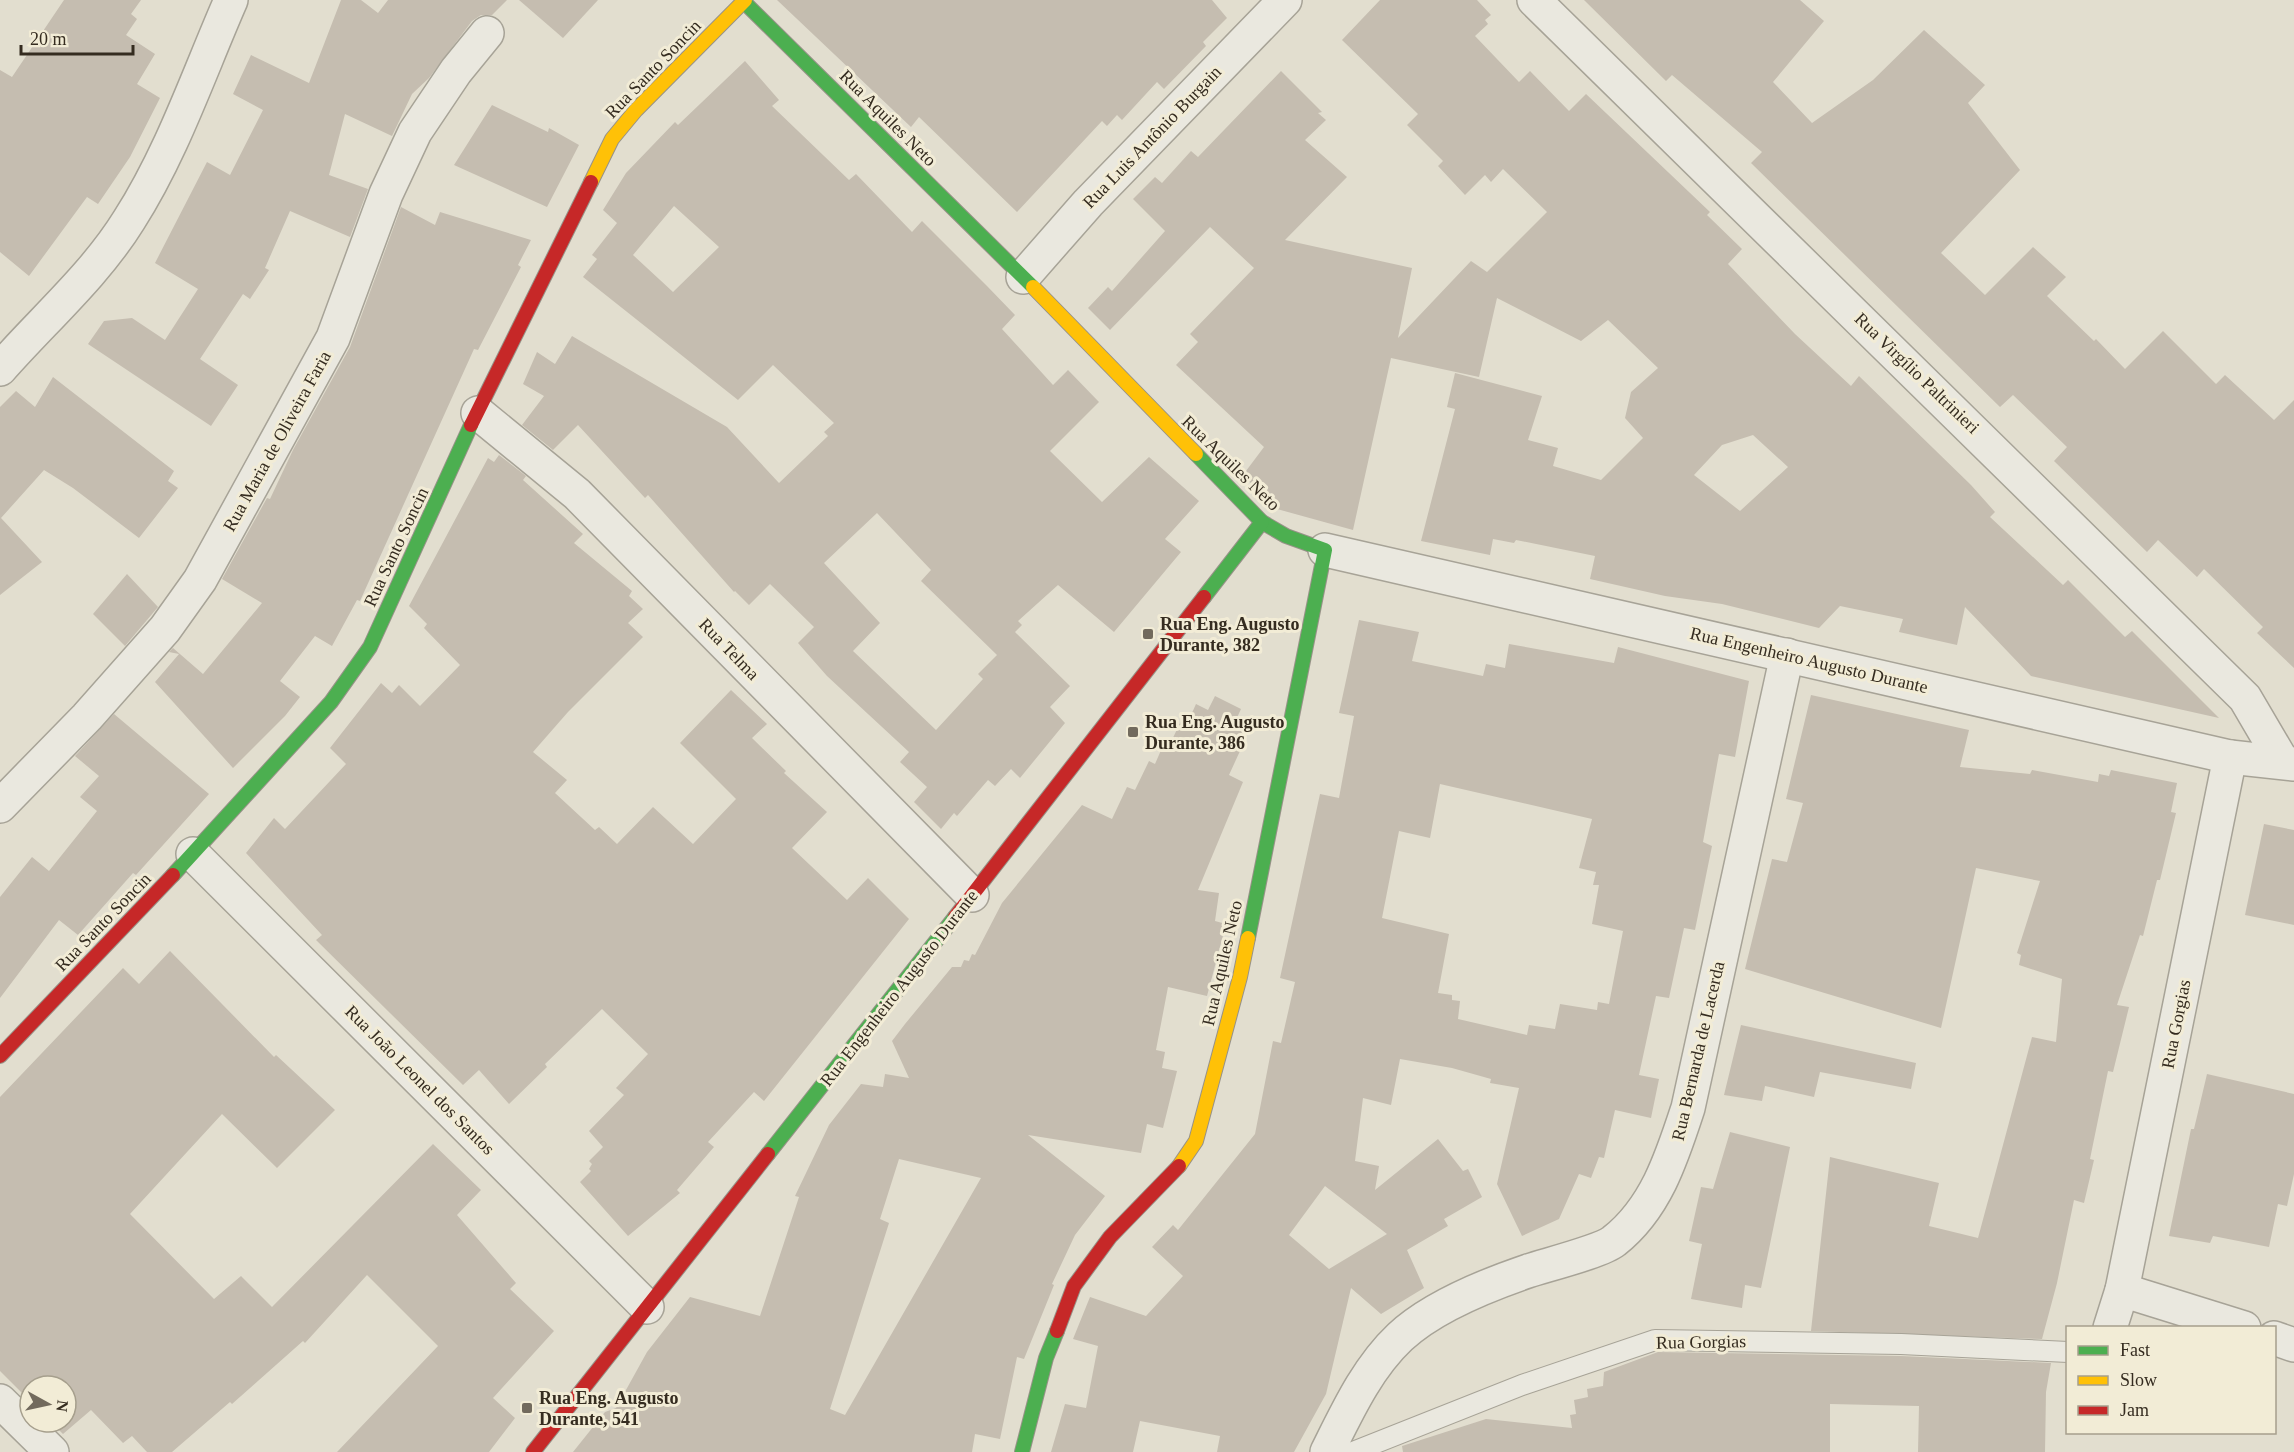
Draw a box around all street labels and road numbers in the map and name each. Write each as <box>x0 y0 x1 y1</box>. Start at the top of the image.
street label: Rua Santo Soncin <box>601 16 705 122</box>
street label: Rua Luis Antônio Burgain <box>1079 62 1225 212</box>
street label: Rua Aquiles Neto <box>836 66 940 170</box>
street label: Rua Virgílio Paltrinieri <box>1851 308 1983 438</box>
street label: Rua Maria de Oliveira Faria <box>219 347 335 535</box>
street label: Rua Aquiles Neto <box>1178 411 1284 515</box>
street label: Rua Santo Soncin <box>360 484 432 610</box>
street label: Rua Telma <box>695 614 763 684</box>
street label: Rua Engenheiro Augusto Durante <box>1688 623 1930 697</box>
street label: Rua Santo Soncin <box>51 869 155 975</box>
street label: Rua Engenheiro Augusto Durante <box>816 886 982 1090</box>
street label: Rua Aquiles Neto <box>1198 898 1246 1028</box>
street label: Rua Bernarda de Lacerda <box>1668 959 1728 1143</box>
street label: Rua Gorgias <box>2158 978 2194 1070</box>
street label: Rua João Leonel dos Santos <box>341 1001 499 1159</box>
street label: Rua Gorgias <box>1656 1331 1746 1353</box>

